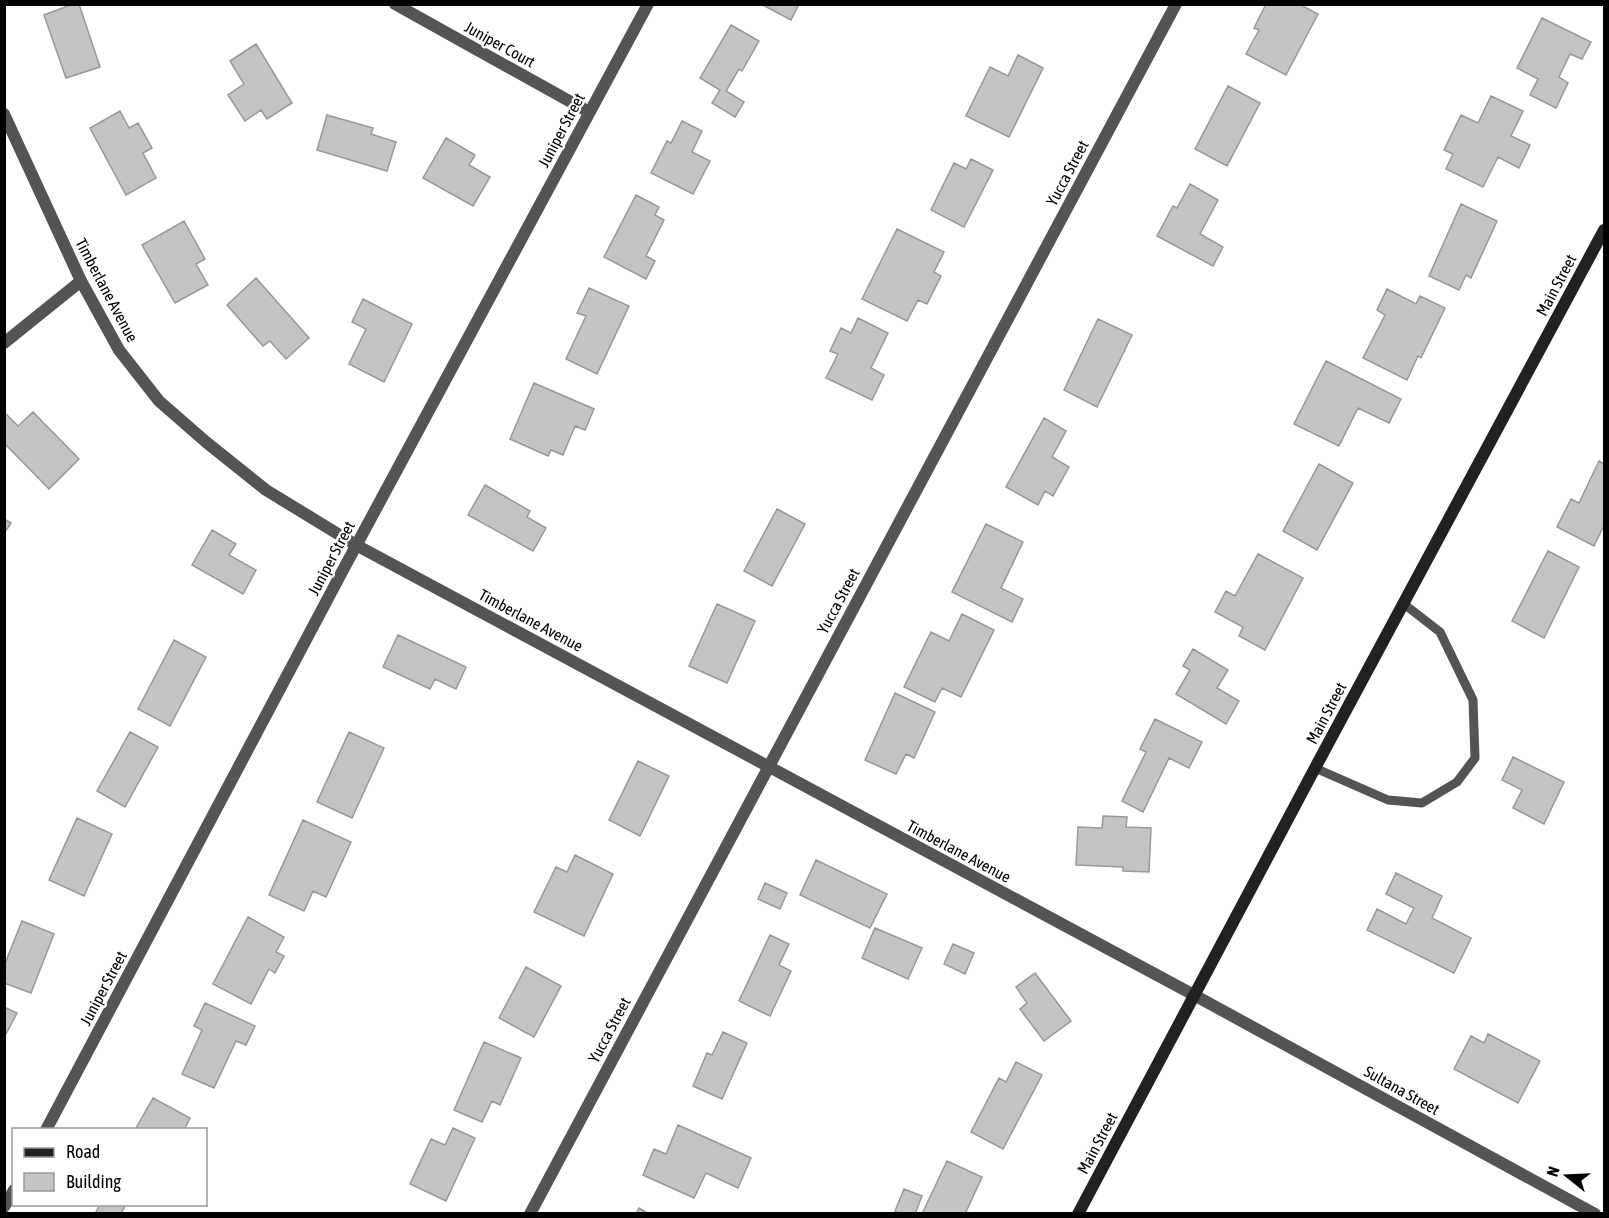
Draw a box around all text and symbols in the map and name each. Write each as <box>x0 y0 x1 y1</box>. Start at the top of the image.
street label: Juniper Court <box>461 17 539 72</box>
street label: Juniper Street <box>534 90 589 171</box>
street label: Yucca Street <box>1042 137 1092 209</box>
street label: Timberlane Avenue <box>72 235 142 345</box>
street label: Main Street <box>1532 251 1580 319</box>
street label: Juniper Street <box>304 518 359 599</box>
street label: Yucca Street <box>813 565 863 637</box>
street label: Timberlane Avenue <box>476 585 586 655</box>
street label: Main Street <box>1302 679 1350 747</box>
street label: Timberlane Avenue <box>904 816 1014 886</box>
street label: Juniper Street <box>76 948 131 1029</box>
street label: Yucca Street <box>584 994 634 1066</box>
street label: Sultana Street <box>1361 1062 1443 1118</box>
street label: Main Street <box>1073 1109 1121 1177</box>
legend <box>12 1128 207 1206</box>
text: Road <box>66 1141 100 1162</box>
north arrow <box>1537 1146 1597 1206</box>
text: N <box>1543 1164 1563 1179</box>
text: Building <box>66 1171 121 1192</box>

